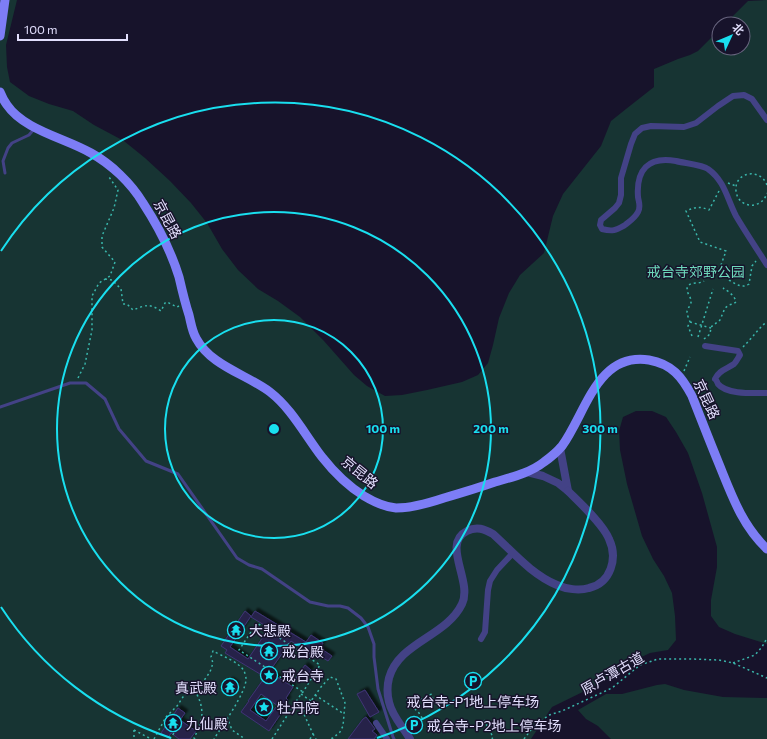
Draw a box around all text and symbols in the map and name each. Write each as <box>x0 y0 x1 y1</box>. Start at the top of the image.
scale bar <box>18 16 127 42</box>
north arrow <box>711 16 751 56</box>
text: 北 <box>730 20 747 37</box>
text: 100 m <box>24 22 58 36</box>
street label: 京昆路 <box>151 196 185 242</box>
park label: 戒台寺郊野公园 <box>647 263 745 280</box>
street label: 京昆路 <box>690 376 724 422</box>
text: 100 m <box>366 421 400 435</box>
text: 200 m <box>473 421 509 435</box>
text: 300 m <box>582 421 618 435</box>
centre of rings <box>267 422 281 436</box>
street label: 京昆路 <box>338 452 382 492</box>
temple icon: 大悲殿 <box>226 620 246 640</box>
place label: 大悲殿 <box>249 622 291 639</box>
temple icon: 戒台殿 <box>259 641 279 661</box>
place label: 戒台殿 <box>282 643 324 660</box>
street label: 原卢潭古道 <box>577 648 647 698</box>
place icon: 戒台寺 <box>259 665 279 685</box>
place label: 戒台寺 <box>282 667 324 684</box>
parking icon: 戒台寺-P1地上停车场 <box>463 671 483 691</box>
temple icon: 真武殿 <box>220 677 240 697</box>
place label: 真武殿 <box>175 679 217 696</box>
place label: 戒台寺-P1地上停车场 <box>407 693 539 710</box>
place icon: 牡丹院 <box>254 697 274 717</box>
place label: 牡丹院 <box>277 699 319 716</box>
temple icon: 九仙殿 <box>163 713 183 733</box>
place label: 九仙殿 <box>186 715 228 732</box>
parking icon: 戒台寺-P2地上停车场 <box>404 715 424 735</box>
place label: 戒台寺-P2地上停车场 <box>427 717 561 734</box>

